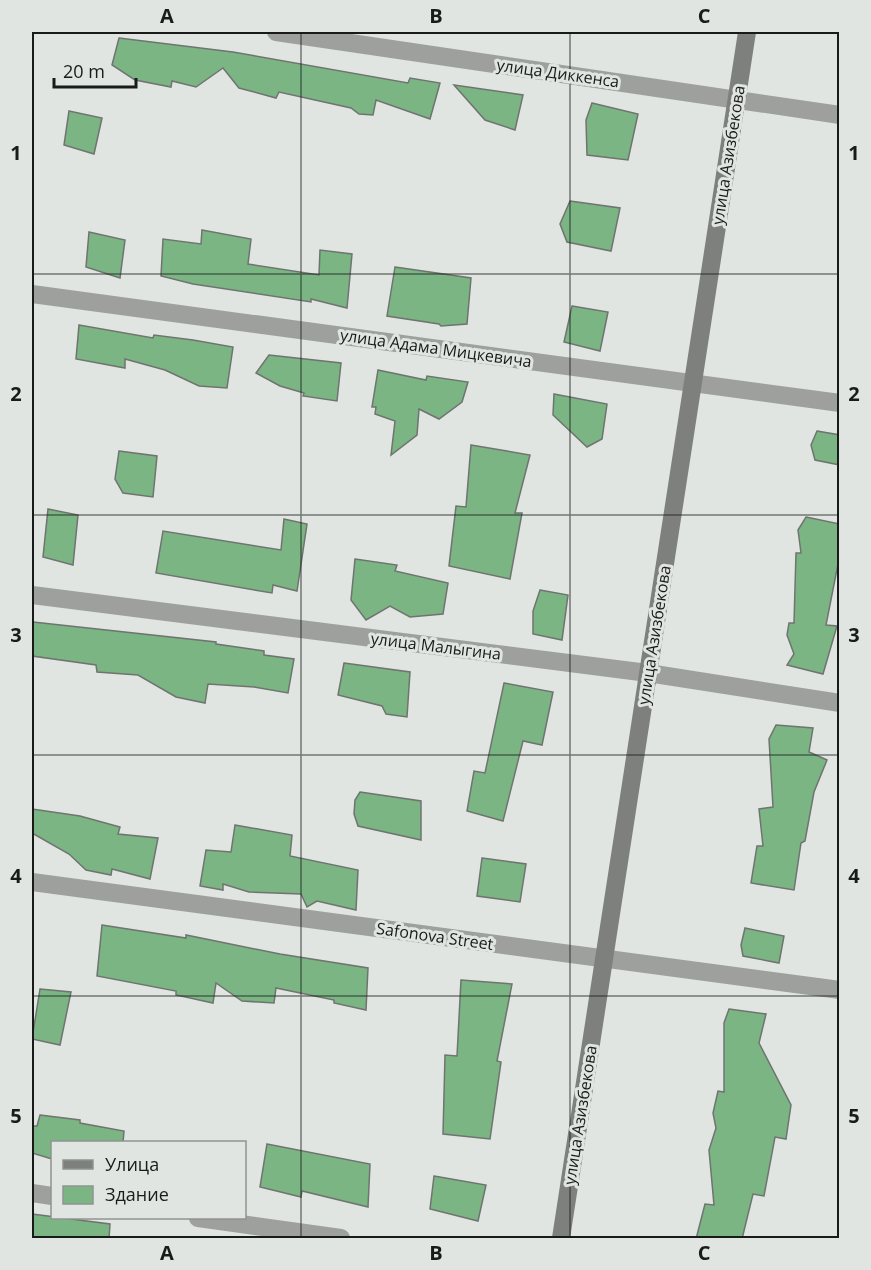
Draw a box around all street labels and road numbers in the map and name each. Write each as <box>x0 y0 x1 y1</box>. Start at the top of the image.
street label: улица Диккенса <box>495 53 621 93</box>
street label: улица Азизбекова <box>706 84 750 226</box>
street label: улица Адама Мицкевича <box>339 324 533 372</box>
street label: улица Азизбекова <box>632 564 676 706</box>
street label: улица Малыгина <box>370 627 502 665</box>
street label: Safonova Street <box>375 917 495 955</box>
street label: улица Азизбекова <box>558 1044 602 1186</box>

